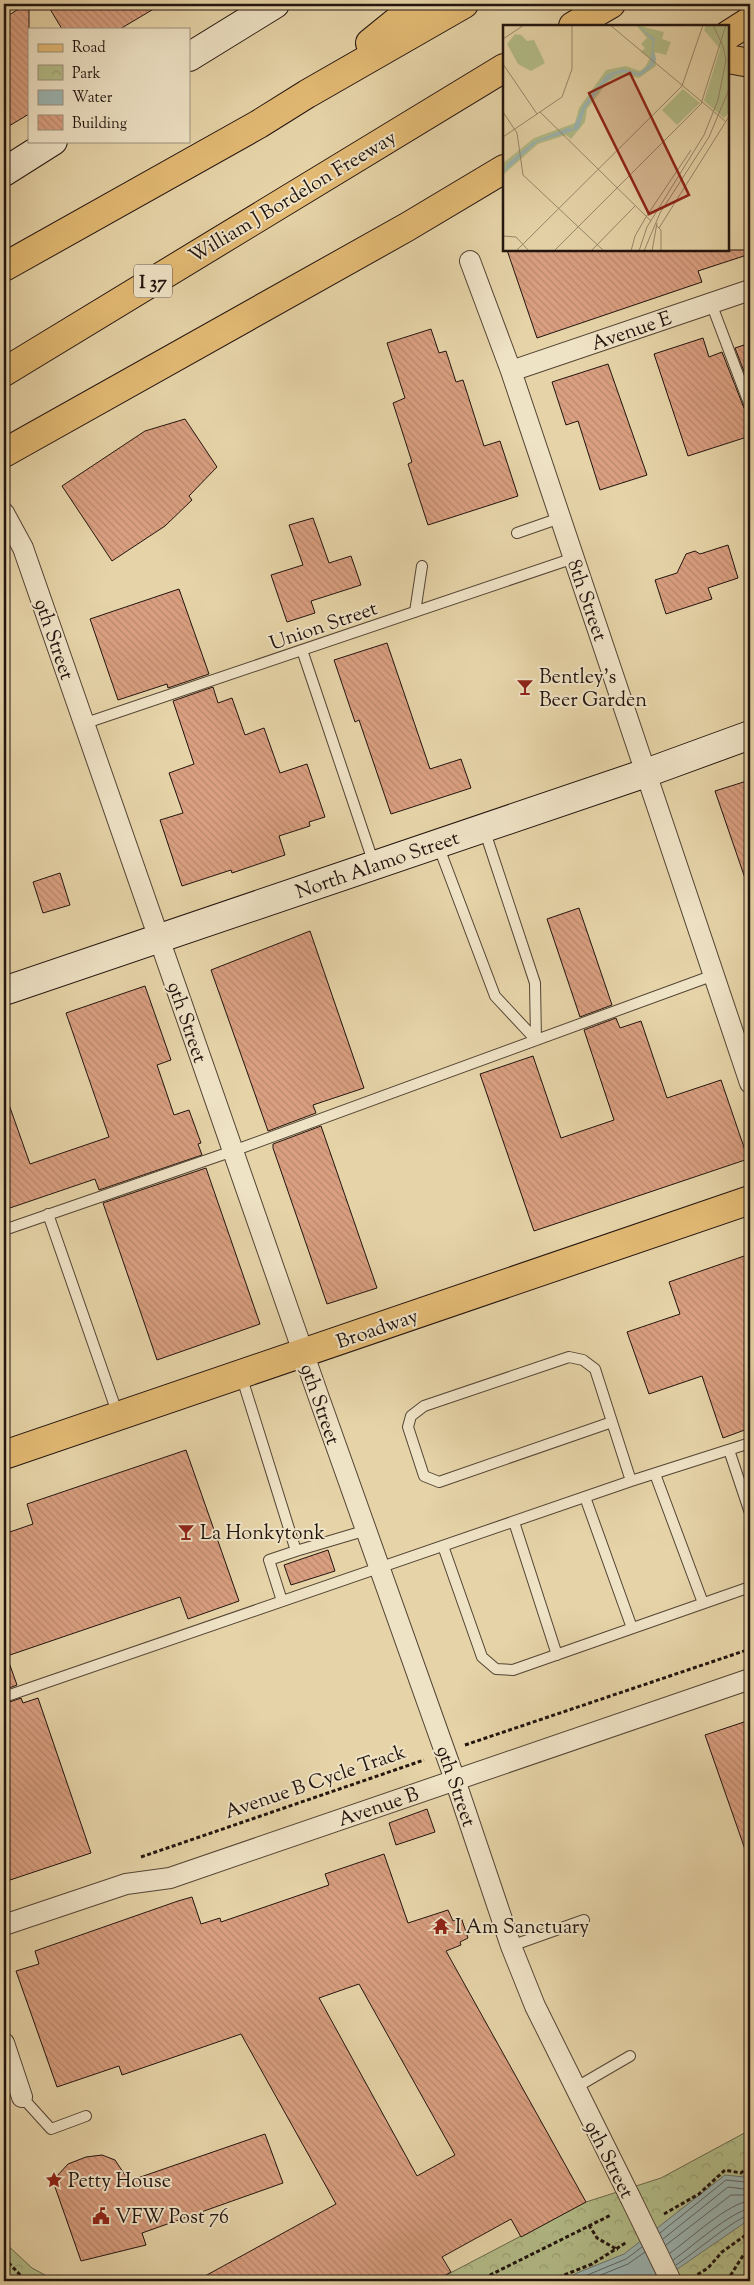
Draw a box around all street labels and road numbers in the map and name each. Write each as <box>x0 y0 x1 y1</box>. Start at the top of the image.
street label: William J Bordelon Freeway <box>184 124 403 272</box>
road number: I 37 <box>134 264 172 298</box>
street label: Avenue E <box>588 305 676 360</box>
street label: 8th Street <box>558 556 613 646</box>
street label: 9th Street <box>25 595 80 684</box>
street label: Union Street <box>266 595 382 659</box>
street label: North Alamo Street <box>292 825 464 908</box>
street label: 9th Street <box>158 978 213 1067</box>
street label: Broadway <box>333 1303 423 1358</box>
street label: 9th Street <box>291 1360 346 1449</box>
street label: Avenue B Cycle Track <box>221 1739 409 1823</box>
street label: 9th Street <box>427 1742 482 1831</box>
street label: Avenue B <box>335 1781 421 1831</box>
street label: 9th Street <box>576 2116 640 2204</box>

